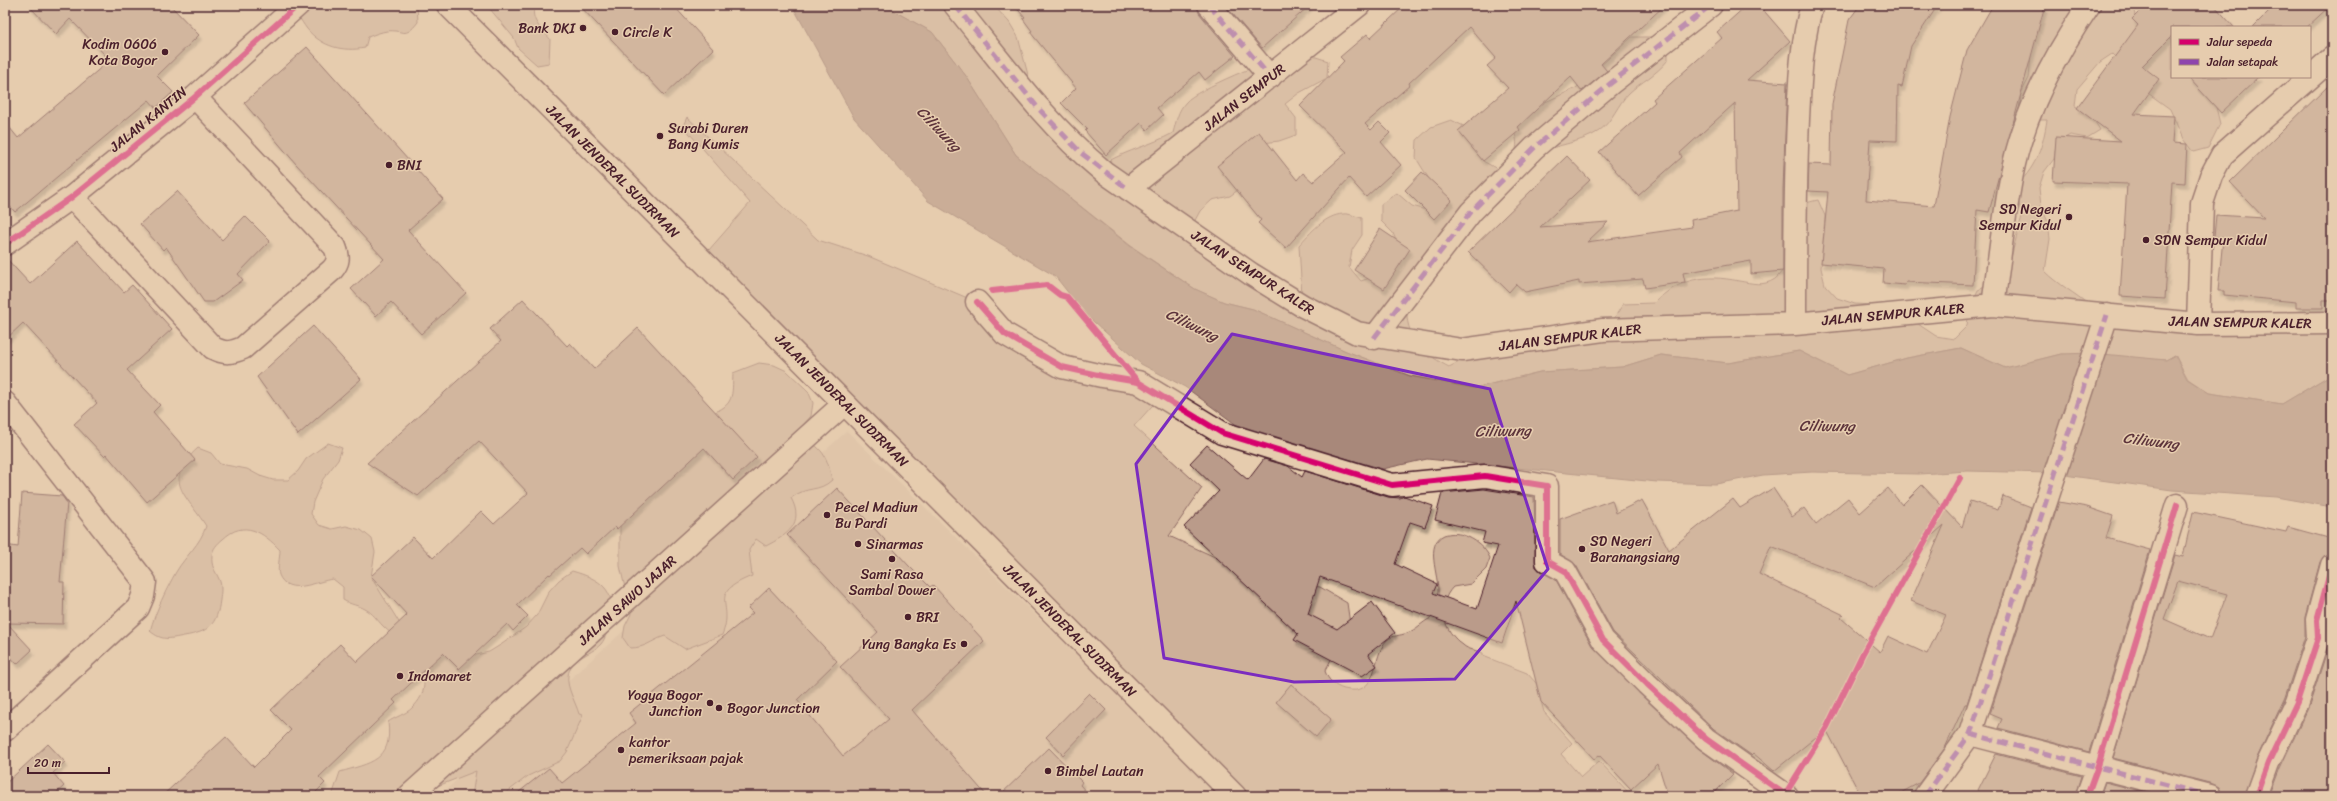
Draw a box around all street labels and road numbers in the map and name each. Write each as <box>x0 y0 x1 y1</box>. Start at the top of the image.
street label: JALAN SEMPUR <box>1197 57 1291 138</box>
street label: JALAN KANTIN <box>103 80 193 159</box>
street label: JALAN JENDERAL SUDIRMAN <box>539 98 686 245</box>
street label: JALAN SEMPUR KALER <box>1185 222 1320 322</box>
street label: JALAN SEMPUR KALER <box>1820 296 1966 333</box>
street label: JALAN SEMPUR KALER <box>2167 309 2312 336</box>
street label: JALAN SEMPUR KALER <box>1497 316 1643 359</box>
street label: JALAN JENDERAL SUDIRMAN <box>768 327 915 474</box>
street label: JALAN SAWO JAJAR <box>571 549 683 653</box>
street label: JALAN JENDERAL SUDIRMAN <box>996 557 1143 704</box>

